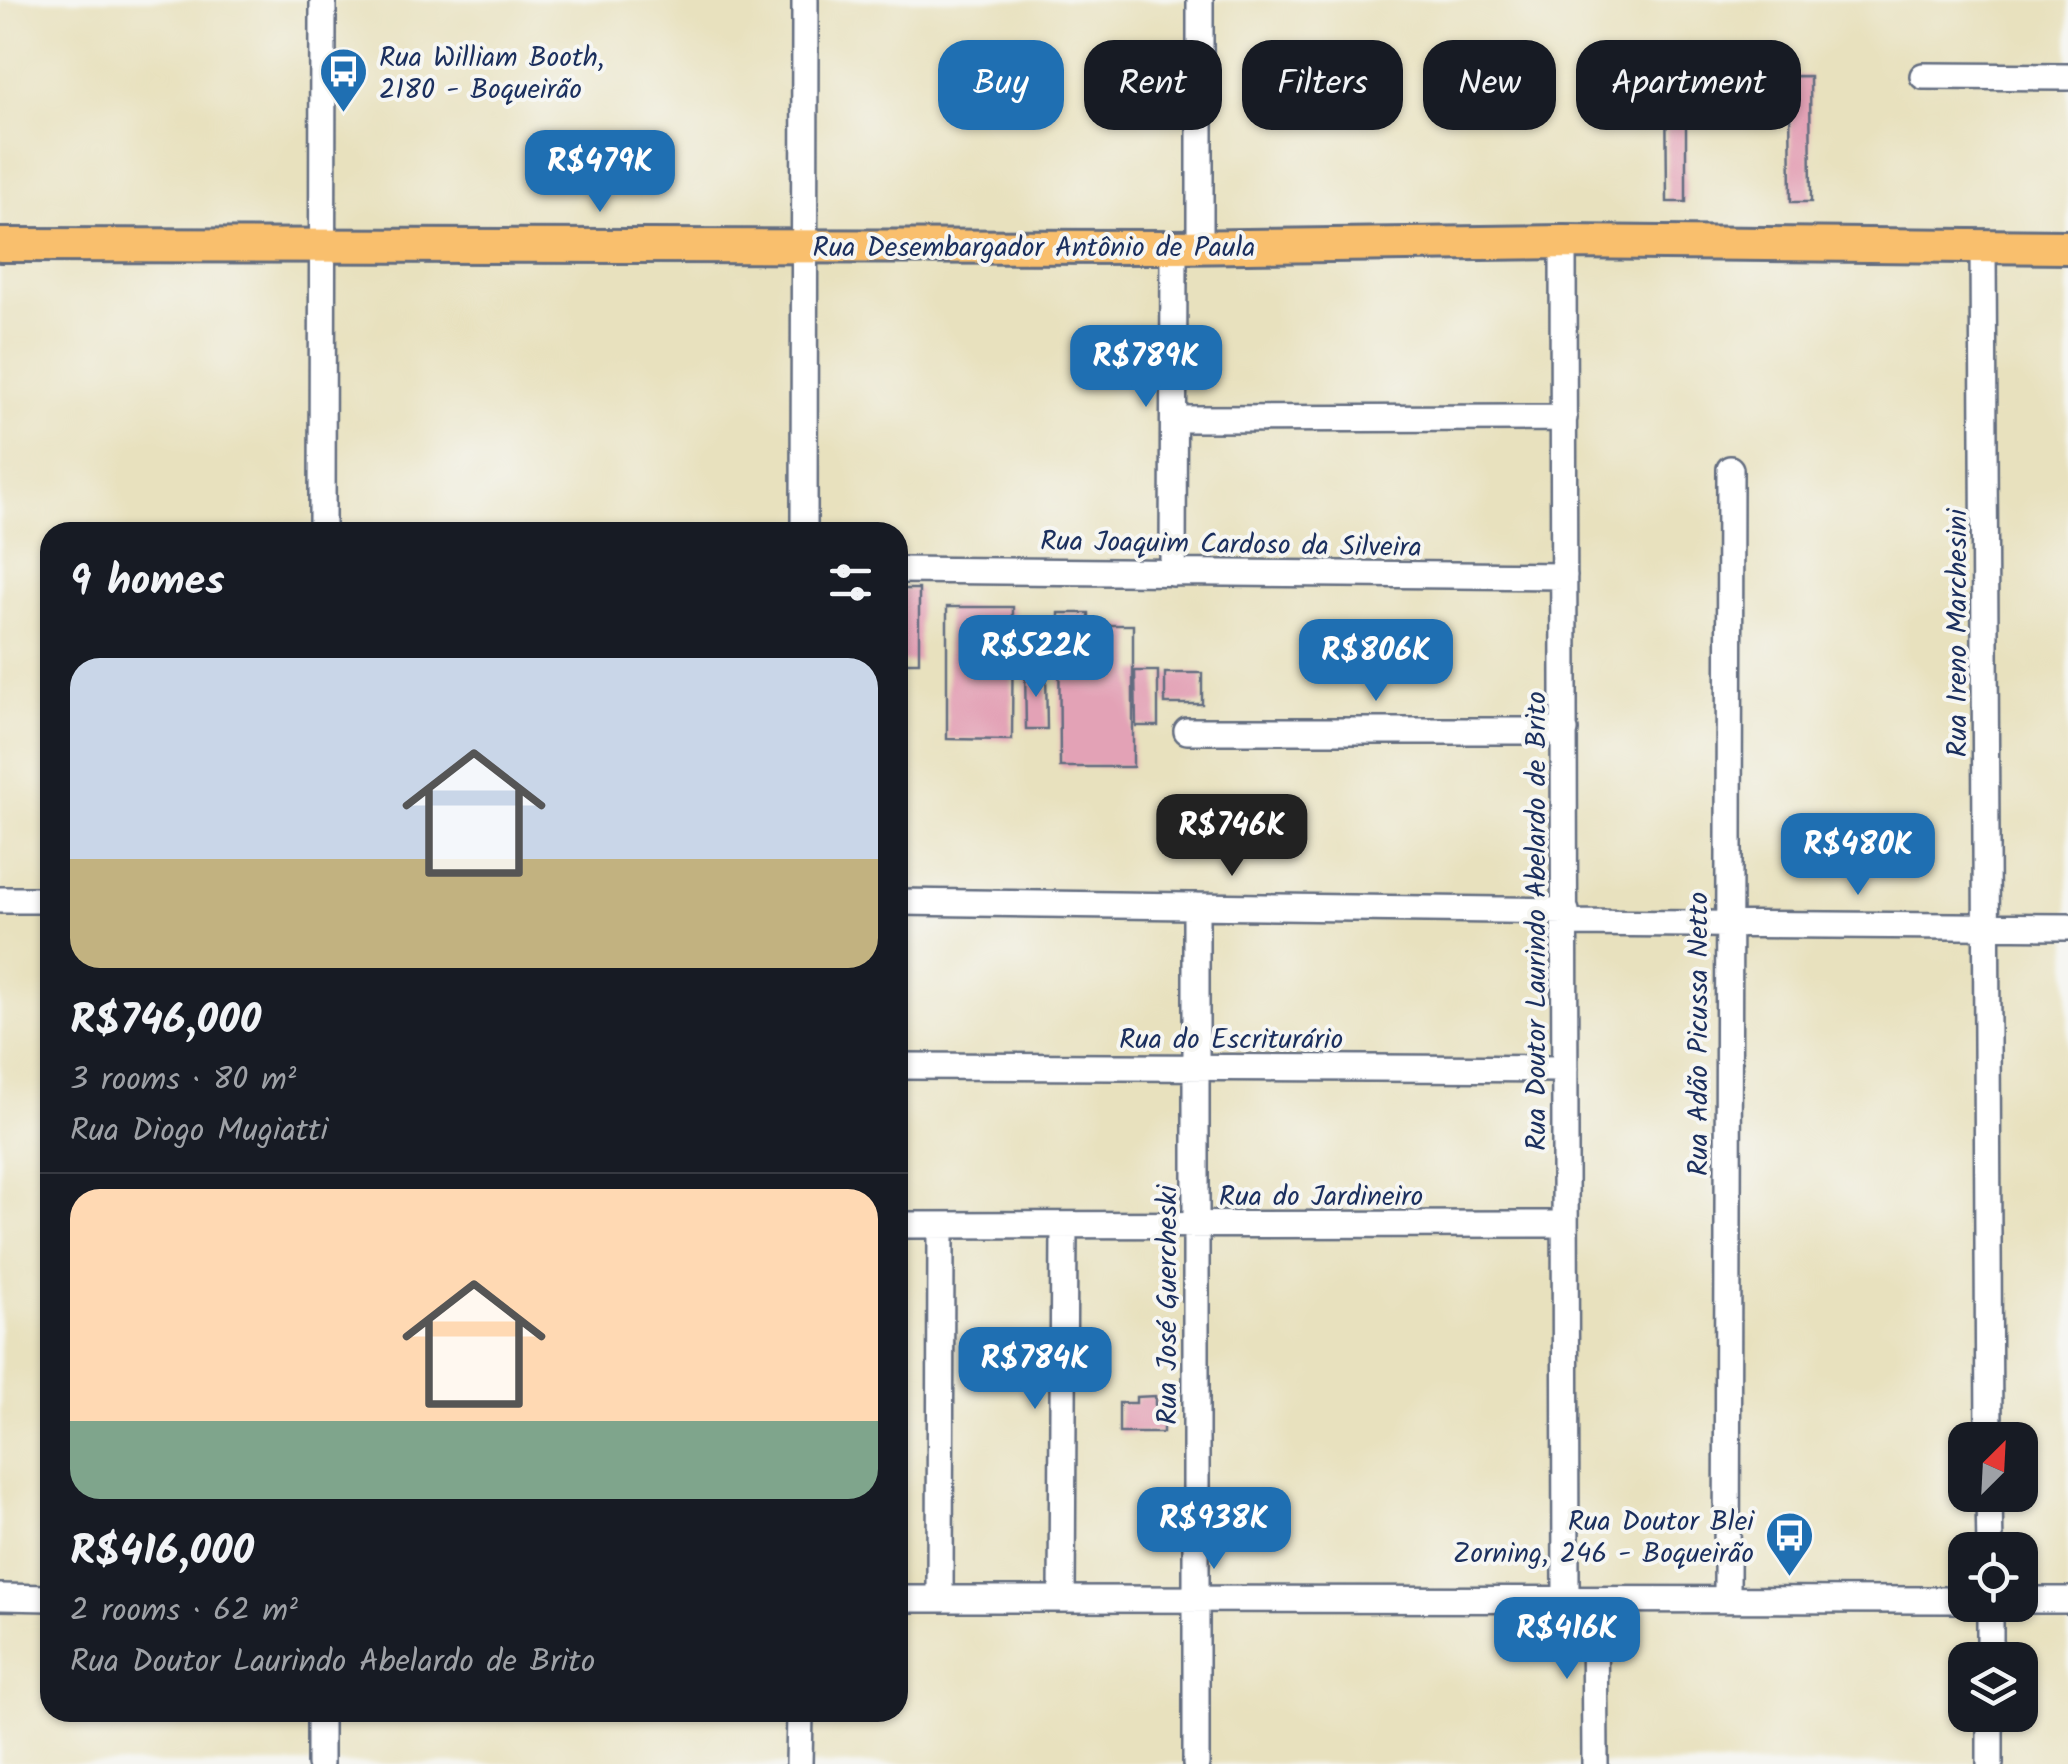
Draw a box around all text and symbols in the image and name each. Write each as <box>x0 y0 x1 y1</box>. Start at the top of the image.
place label: Rua William Booth, 2180 - Boqueirão <box>379 36 604 113</box>
chip: Buy <box>938 40 1064 130</box>
chip: Rent <box>1084 40 1222 130</box>
chip: Filters <box>1242 40 1403 130</box>
chip: New <box>1423 40 1556 130</box>
chip: Apartment <box>1576 40 1801 130</box>
bus stop icon: Rua William Booth, 2180 - Boqueirão <box>318 46 370 114</box>
pin: R$479K <box>519 130 681 215</box>
text: R$479K <box>547 137 653 188</box>
street label: Rua Desembargador Antônio de Paula <box>813 226 1255 271</box>
pin: R$789K <box>1065 325 1227 410</box>
text: R$789K <box>1092 332 1200 383</box>
street label: Rua Ireno Marchesini <box>1936 508 1981 757</box>
street label: Rua Joaquim Cardoso da Silveira <box>1040 520 1422 571</box>
text: 9 homes <box>70 549 225 616</box>
icon: filters <box>823 555 878 610</box>
pin: R$522K <box>955 615 1117 700</box>
pin: R$806K <box>1295 619 1457 704</box>
text: R$522K <box>981 622 1091 673</box>
text: R$806K <box>1321 626 1431 677</box>
street label: Rua Doutor Laurindo Abelardo de Brito <box>1515 691 1560 1151</box>
icon: home <box>384 723 564 903</box>
pin: R$746K <box>1151 794 1313 879</box>
text: R$746K <box>1178 801 1286 852</box>
pin: R$480K <box>1777 813 1939 898</box>
text: R$480K <box>1803 820 1913 871</box>
street label: Rua Adão Picussa Netto <box>1677 892 1722 1176</box>
text: R$746,000 <box>70 988 261 1055</box>
street label: Rua do Escriturário <box>1119 1018 1343 1063</box>
text: 3 rooms · 80 m² <box>70 1055 296 1106</box>
text: Rua Diogo Mugiatti <box>70 1106 328 1157</box>
street label: Rua do Jardineiro <box>1219 1175 1423 1220</box>
street label: Rua José Guercheski <box>1146 1184 1191 1425</box>
icon: home <box>384 1254 564 1434</box>
pin: R$784K <box>954 1327 1116 1412</box>
text: R$784K <box>981 1334 1089 1385</box>
north arrow <box>1948 1422 2038 1512</box>
map controls <box>1948 1422 2038 1732</box>
pin: R$938K <box>1133 1487 1295 1572</box>
text: R$938K <box>1159 1494 1269 1545</box>
place label: Rua Doutor Blei Zorning, 246 - Boqueirão <box>1453 1500 1755 1577</box>
bus stop icon: Rua Doutor Blei Zorning, 246 - Boqueirão <box>1763 1510 1815 1578</box>
text: R$416,000 <box>70 1519 254 1586</box>
button: locate <box>1948 1532 2038 1622</box>
text: 2 rooms · 62 m² <box>70 1586 298 1637</box>
pin: R$416K <box>1486 1597 1648 1682</box>
text: R$416K <box>1516 1604 1618 1655</box>
text: Rua Doutor Laurindo Abelardo de Brito <box>70 1637 595 1688</box>
button: layers <box>1948 1642 2038 1732</box>

